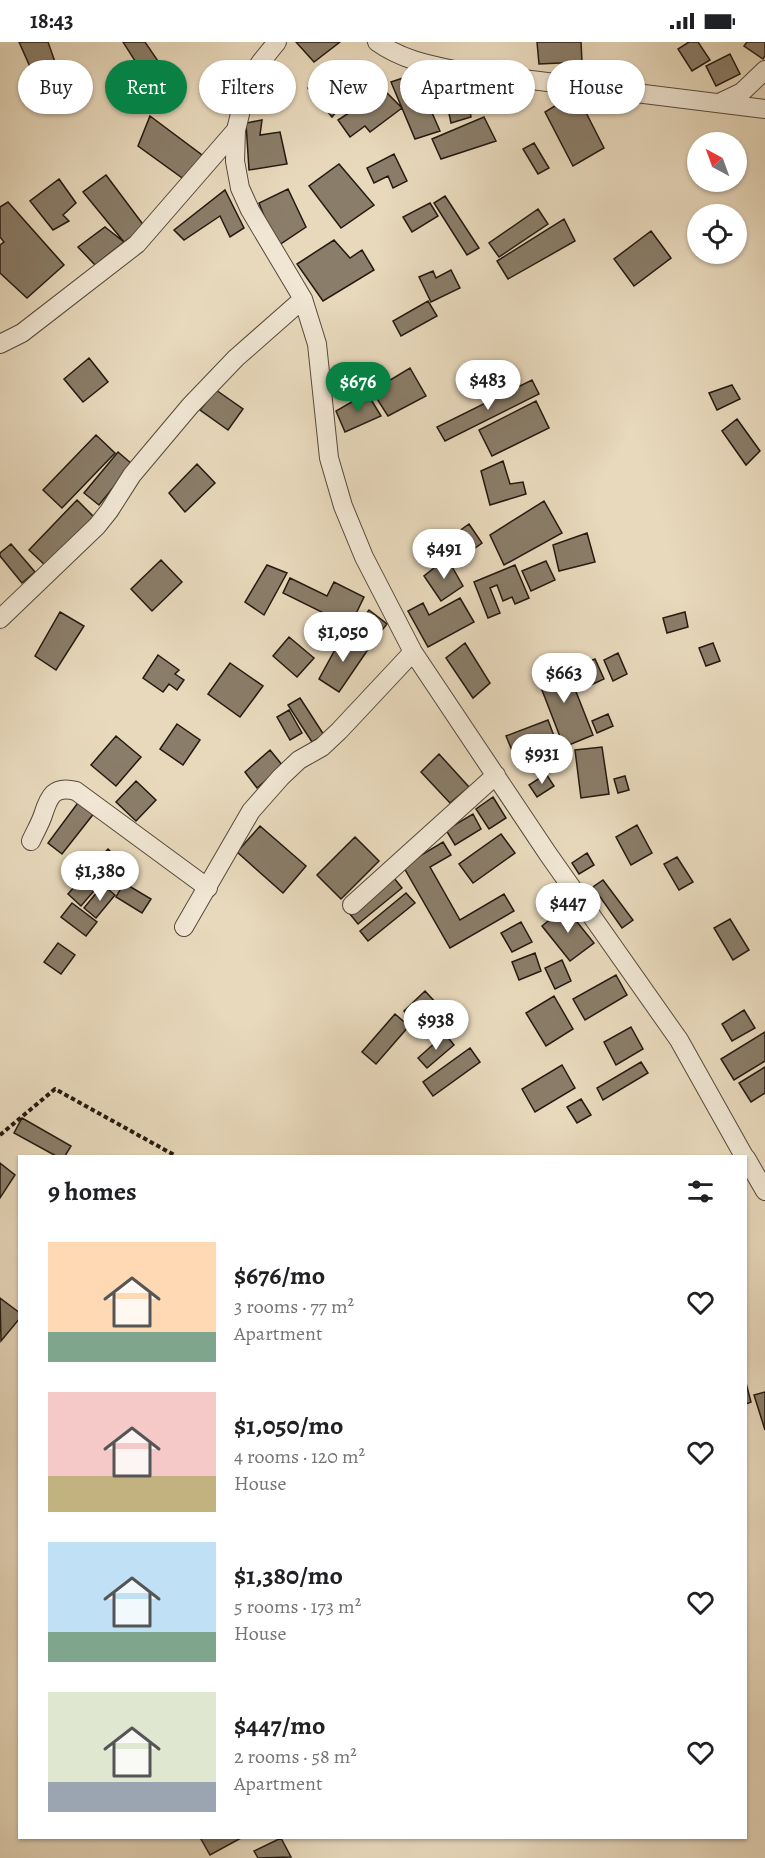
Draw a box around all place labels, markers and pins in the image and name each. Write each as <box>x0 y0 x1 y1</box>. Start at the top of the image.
pin: $483 <box>452 360 524 411</box>
pin: $676 <box>322 362 394 413</box>
pin: $491 <box>408 529 480 580</box>
pin: $1,050 <box>294 612 392 663</box>
pin: $663 <box>528 653 600 704</box>
pin: $931 <box>506 734 578 785</box>
pin: $1,380 <box>51 851 149 902</box>
pin: $447 <box>532 883 604 934</box>
pin: $938 <box>400 1000 472 1051</box>

